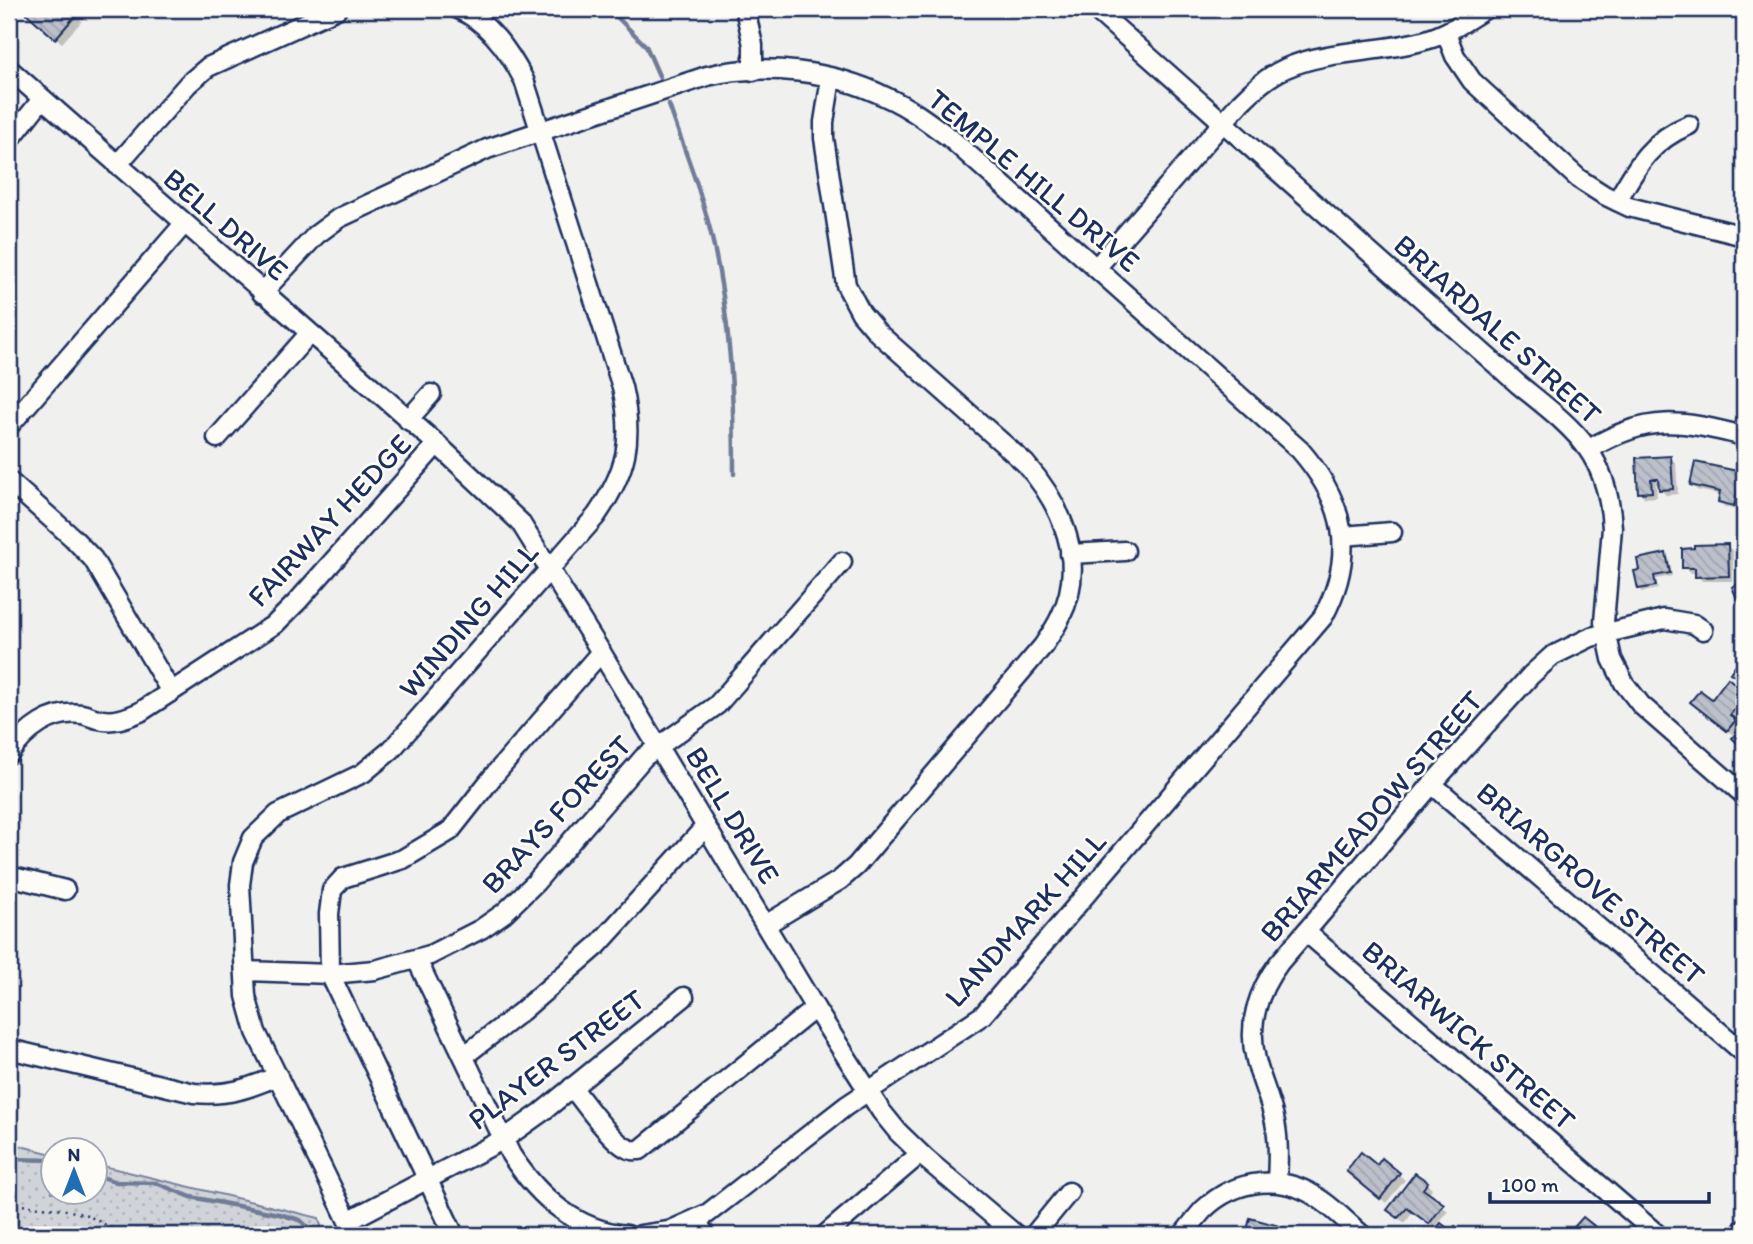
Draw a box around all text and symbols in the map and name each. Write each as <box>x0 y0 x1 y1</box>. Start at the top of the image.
street label: TEMPLE HILL DRIVE <box>920 80 1148 280</box>
street label: BELL DRIVE <box>156 160 296 288</box>
street label: BRIARDALE STREET <box>1386 226 1610 432</box>
street label: FAIRWAY HEDGE <box>239 426 419 614</box>
street label: WINDING HILL <box>390 534 546 706</box>
street label: BRIARMEADOW STREET <box>1252 682 1491 949</box>
street label: BRAYS FOREST <box>473 727 639 901</box>
street label: BELL DRIVE <box>678 740 788 890</box>
street label: BRIARGROVE STREET <box>1469 774 1713 993</box>
street label: LANDMARK HILL <box>936 823 1114 1015</box>
street label: BRIARWICK STREET <box>1354 932 1584 1138</box>
street label: PLAYER STREET <box>460 980 652 1138</box>
north arrow <box>38 1136 108 1206</box>
text: N <box>68 1143 80 1166</box>
scale bar <box>1490 1160 1709 1204</box>
text: 100 m <box>1501 1172 1559 1197</box>

